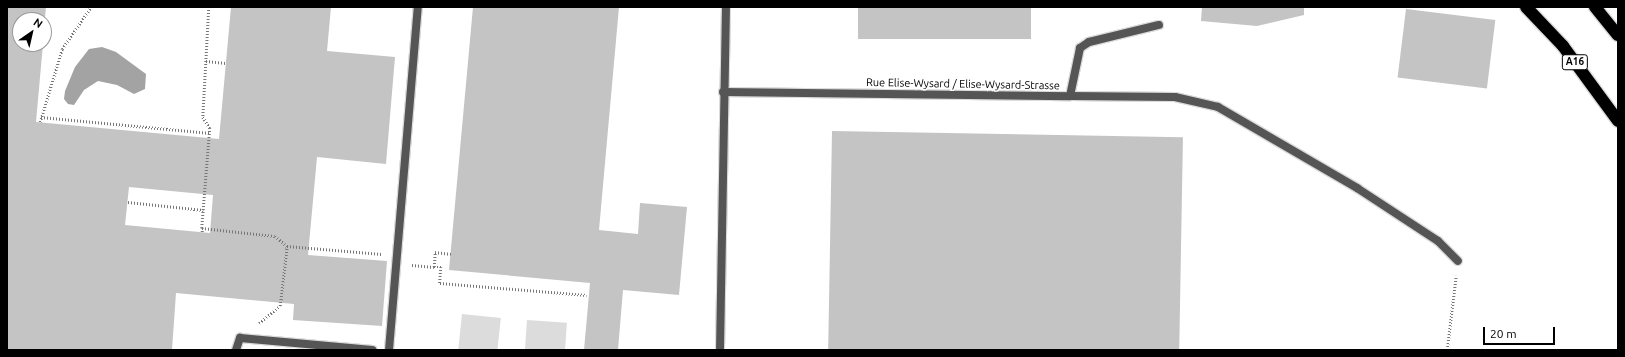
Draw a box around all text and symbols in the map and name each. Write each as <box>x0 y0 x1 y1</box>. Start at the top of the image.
north arrow <box>12 12 52 52</box>
text: N <box>31 16 45 30</box>
road number: A16 <box>1561 54 1589 70</box>
street label: Rue Elise-Wysard / Elise-Wysard-Strasse <box>866 76 1060 92</box>
scale bar <box>1485 319 1557 345</box>
text: 20 m <box>1490 327 1517 340</box>

